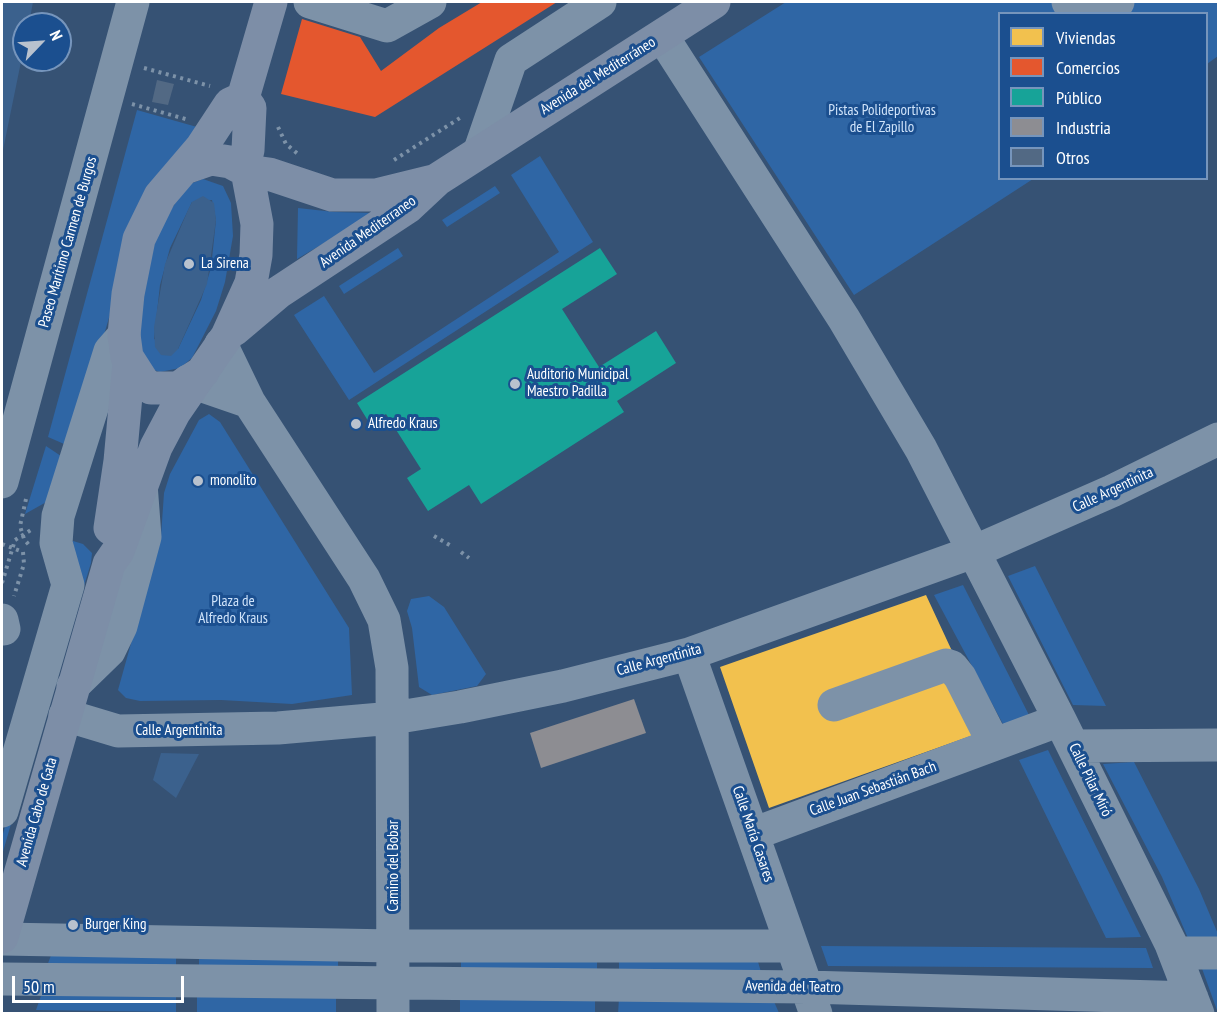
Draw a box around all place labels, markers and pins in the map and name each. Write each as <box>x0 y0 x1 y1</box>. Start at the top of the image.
place label: La Sirena <box>201 255 249 273</box>
marker: La Sirena <box>182 257 196 271</box>
place label: Auditorio Municipal Maestro Padilla <box>527 366 628 401</box>
marker: Auditorio Municipal Maestro Padilla <box>508 377 522 391</box>
place label: Alfredo Kraus <box>368 415 438 433</box>
marker: Alfredo Kraus <box>349 417 363 431</box>
place label: monolito <box>210 472 257 490</box>
marker: monolito <box>191 474 205 488</box>
place label: Burger King <box>85 916 146 934</box>
marker: Burger King <box>66 918 80 932</box>

